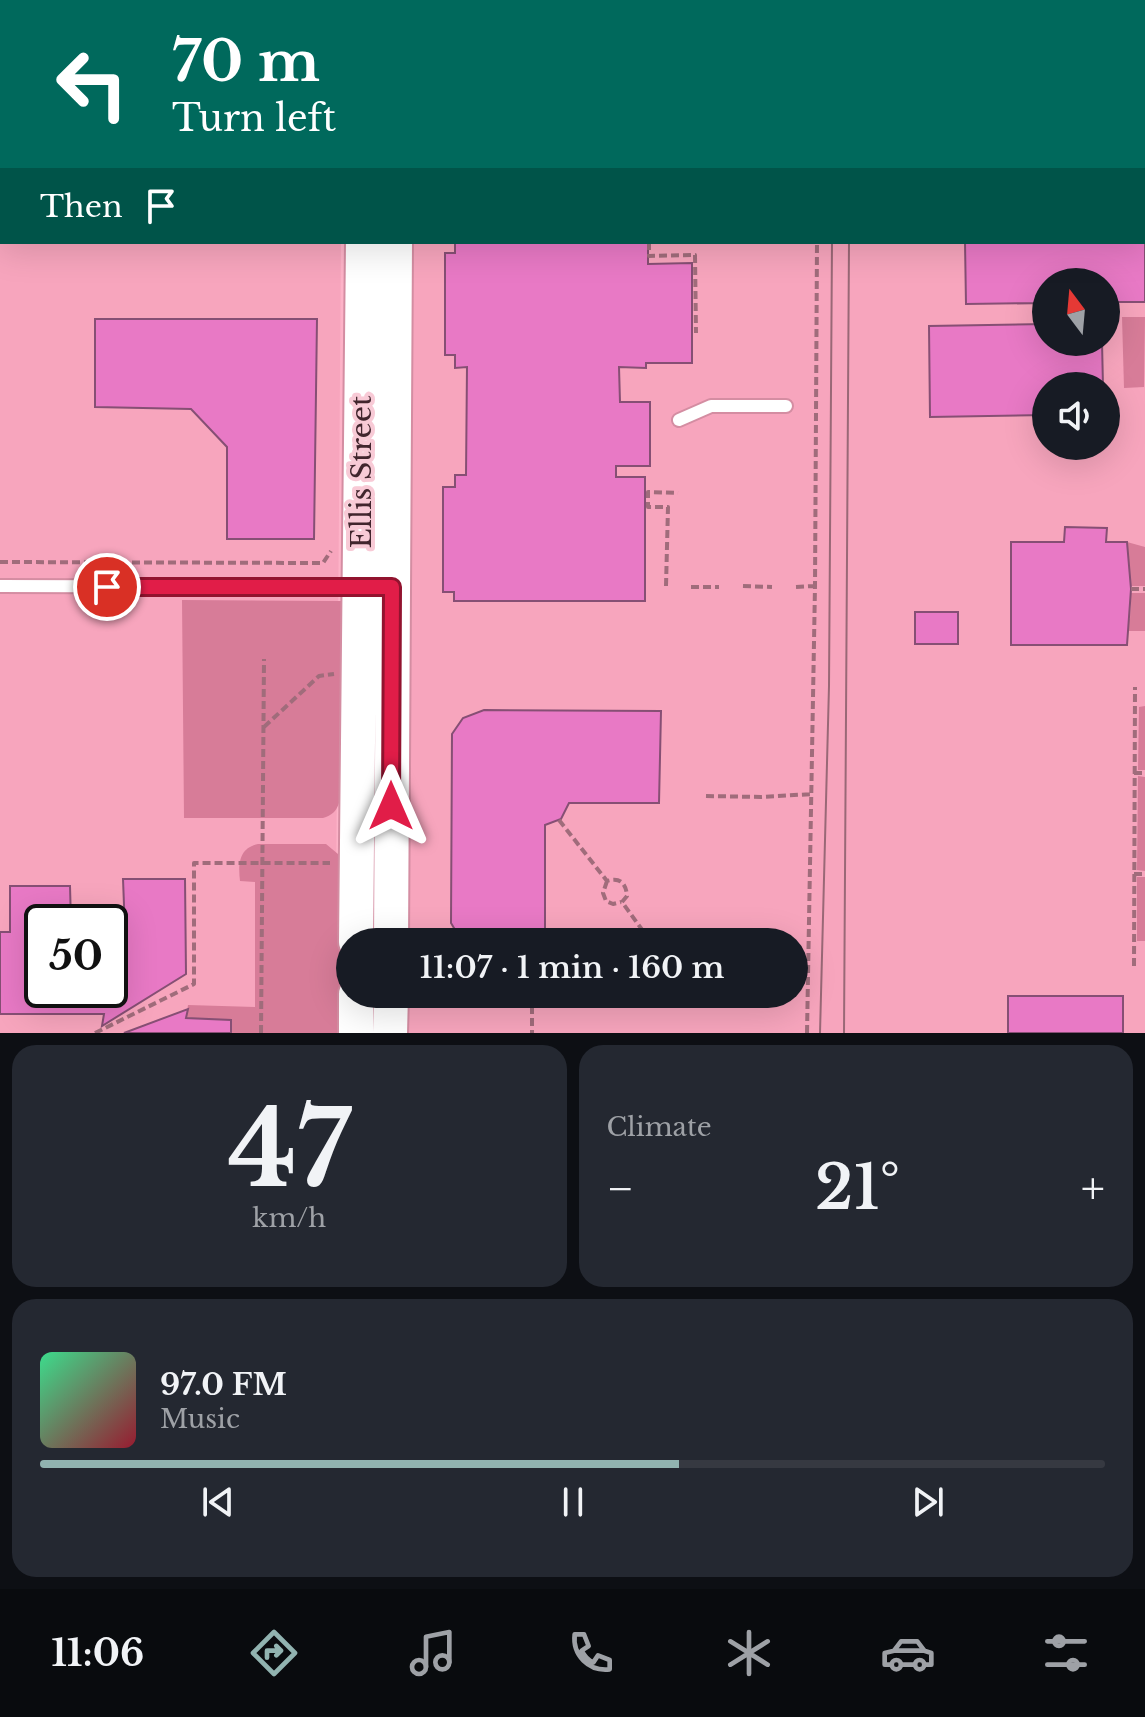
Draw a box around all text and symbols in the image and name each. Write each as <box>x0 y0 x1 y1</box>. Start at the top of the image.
text: 70 m <box>172 27 320 96</box>
icon: left <box>40 32 144 136</box>
text: Turn left <box>172 96 336 141</box>
icon: arrive <box>139 184 183 228</box>
text: Then <box>40 188 123 225</box>
north arrow <box>1032 268 1120 356</box>
map controls <box>1032 268 1120 460</box>
button: sound <box>1032 372 1120 460</box>
street label: Ellis Street <box>344 395 379 549</box>
pin <box>73 553 141 621</box>
icon: arrive <box>85 565 129 609</box>
position arrow <box>349 764 433 848</box>
speed limit sign: 50 <box>24 904 128 1008</box>
text: 11:07 · 1 min · 160 m <box>420 949 724 986</box>
text: 47 <box>228 1085 351 1214</box>
text: Climate <box>607 1111 712 1143</box>
text: 21° <box>815 1151 900 1225</box>
text: − <box>607 1161 634 1216</box>
text: + <box>1081 1161 1105 1216</box>
text: km/h <box>252 1202 326 1234</box>
text: 97.0 FM <box>160 1366 287 1403</box>
text: Music <box>160 1403 240 1435</box>
icon: previous <box>196 1480 240 1524</box>
icon: pause <box>551 1480 595 1524</box>
icon: next <box>906 1480 950 1524</box>
icon: directions <box>246 1625 302 1681</box>
icon: music <box>405 1625 461 1681</box>
icon: phone <box>563 1625 619 1681</box>
icon: climate <box>721 1625 777 1681</box>
icon: car <box>880 1625 936 1681</box>
icon: filters <box>1038 1625 1094 1681</box>
text: 11:06 <box>51 1631 144 1676</box>

